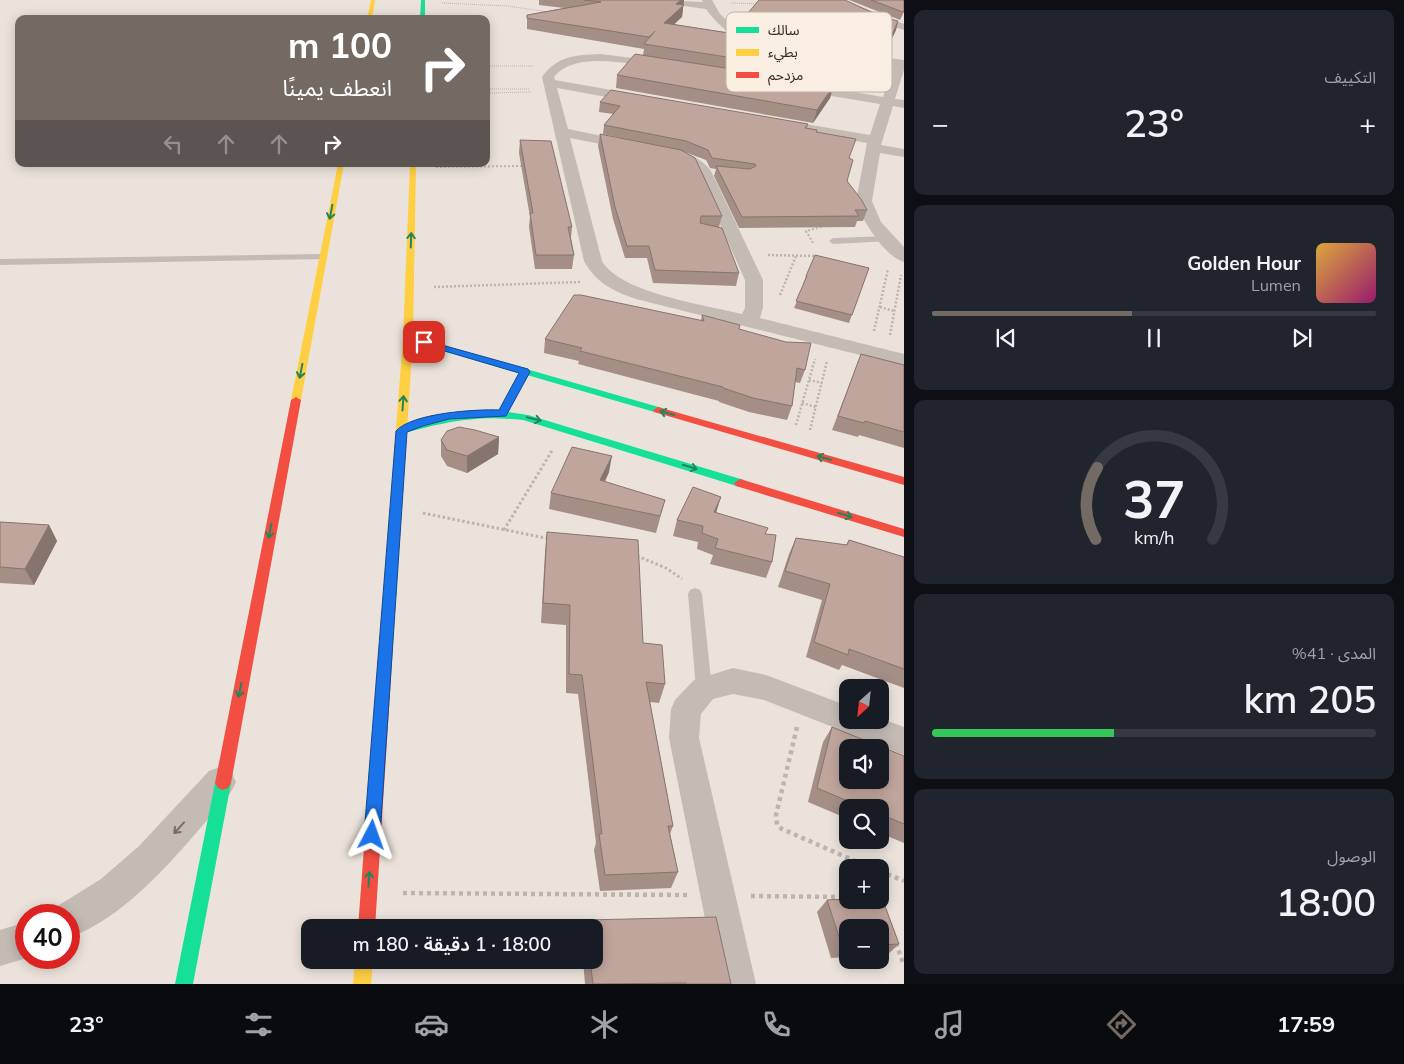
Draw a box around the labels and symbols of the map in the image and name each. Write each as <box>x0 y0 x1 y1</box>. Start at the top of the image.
legend <box>726 12 892 92</box>
text: سالك <box>768 21 800 39</box>
text: بطيء <box>768 43 798 63</box>
text: مزدحم <box>768 66 803 86</box>
one-way arrow <box>326 203 336 219</box>
one-way arrow <box>406 233 416 249</box>
pin <box>403 321 445 363</box>
one-way arrow <box>295 363 305 379</box>
one-way arrow <box>399 395 408 411</box>
one-way arrow <box>660 407 676 417</box>
one-way arrow <box>526 415 542 424</box>
one-way arrow <box>816 453 832 462</box>
one-way arrow <box>681 462 697 472</box>
one-way arrow <box>837 510 853 520</box>
one-way arrow <box>265 522 275 538</box>
north arrow <box>839 679 889 729</box>
one-way arrow <box>234 682 244 698</box>
position arrow <box>345 808 397 860</box>
one-way arrow <box>173 822 184 835</box>
one-way arrow <box>365 871 374 887</box>
speed limit sign: 40 <box>15 904 80 969</box>

